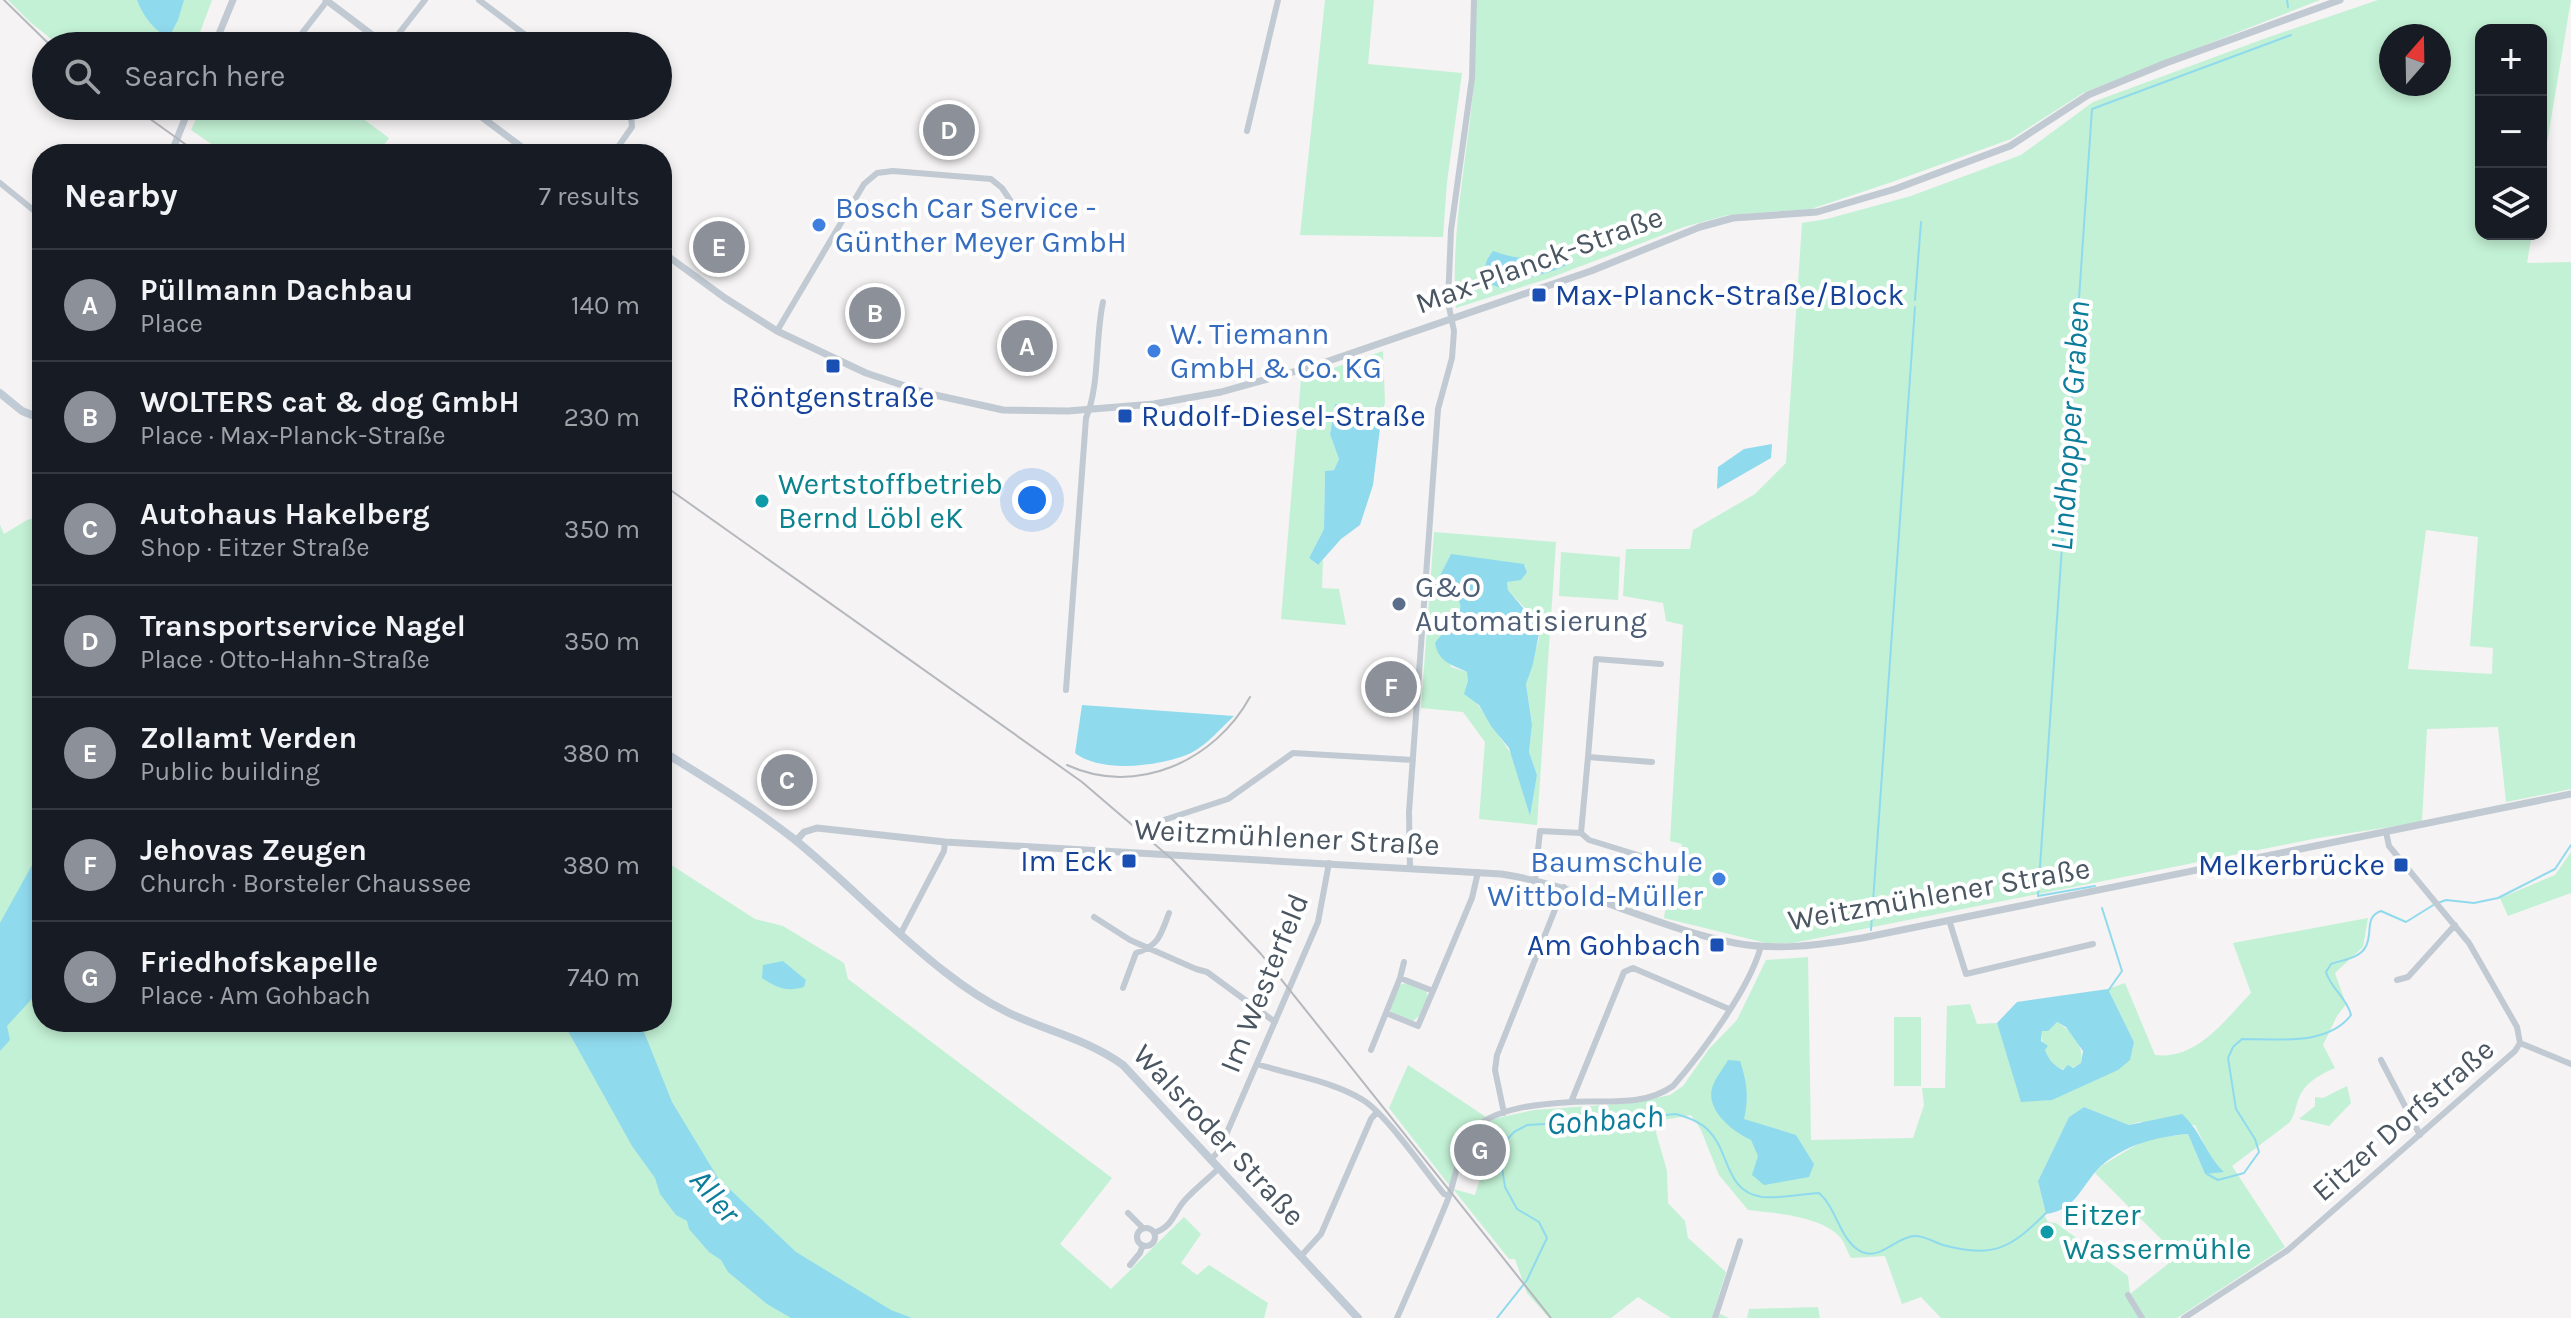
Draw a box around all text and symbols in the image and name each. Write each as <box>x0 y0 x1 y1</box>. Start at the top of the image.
north arrow <box>2379 24 2451 96</box>
map controls <box>2475 24 2547 240</box>
button: + <box>2475 24 2547 96</box>
search box <box>32 32 672 120</box>
icon: search <box>60 54 104 98</box>
text: Search here <box>124 58 285 94</box>
button: − <box>2475 96 2547 168</box>
pin: D <box>923 100 975 160</box>
button: layers <box>2475 168 2547 240</box>
text: Nearby <box>64 176 178 216</box>
text: 7 results <box>539 181 640 212</box>
place label: Bosch Car Service - Günther Meyer GmbH <box>835 190 1127 260</box>
street label: Max-Planck-Straße <box>1410 198 1668 322</box>
marker: Bosch Car Service - Günther Meyer GmbH <box>810 216 828 234</box>
pin: E <box>693 217 745 277</box>
text: Püllmann Dachbau <box>140 272 413 308</box>
place label: Max-Planck-Straße/Block <box>1555 277 1905 313</box>
pin: B <box>849 283 901 343</box>
marker: Max-Planck-Straße/Block <box>1530 286 1548 304</box>
text: A <box>82 290 98 321</box>
text: 140 m <box>571 290 640 321</box>
water label: Lindhopper Graben <box>2043 299 2097 553</box>
text: Place <box>140 308 203 339</box>
pin: A <box>1001 316 1053 376</box>
place label: W. Tiemann GmbH & Co. KG <box>1170 316 1382 386</box>
marker: W. Tiemann GmbH & Co. KG <box>1145 342 1163 360</box>
marker: Röntgenstraße <box>824 357 842 375</box>
place label: Röntgenstraße <box>732 379 934 415</box>
text: WOLTERS cat & dog GmbH <box>140 384 520 420</box>
place label: Rudolf-Diesel-Straße <box>1141 398 1426 434</box>
text: B <box>82 402 98 433</box>
text: 230 m <box>564 402 640 433</box>
marker: Rudolf-Diesel-Straße <box>1116 407 1134 425</box>
text: Place · Max-Planck-Straße <box>140 420 446 451</box>
place label: Wertstoffbetrieb Bernd Löbl eK <box>778 466 1003 536</box>
your location <box>1012 480 1052 520</box>
marker: Wertstoffbetrieb Bernd Löbl eK <box>753 492 771 510</box>
text: Autohaus Hakelberg <box>140 496 430 532</box>
text: C <box>82 514 98 545</box>
text: 350 m <box>564 514 640 545</box>
text: Shop · Eitzer Straße <box>140 532 370 563</box>
place label: G&O Automatisierung <box>1415 569 1647 639</box>
marker: G&O Automatisierung <box>1390 595 1408 613</box>
text: Transportservice Nagel <box>140 608 466 644</box>
text: D <box>81 626 99 657</box>
text: 350 m <box>564 626 640 657</box>
text: Place · Otto-Hahn-Straße <box>140 644 430 675</box>
pin: F <box>1365 657 1417 717</box>
text: Zollamt Verden <box>140 720 357 756</box>
text: E <box>82 738 98 769</box>
text: 380 m <box>563 738 640 769</box>
pin: C <box>761 750 813 810</box>
text: Public building <box>140 756 320 787</box>
street label: Weitzmühlener Straße <box>1133 811 1441 863</box>
text: Jehovas Zeugen <box>140 832 367 868</box>
place label: Im Eck <box>1020 843 1113 879</box>
place label: Baumschule Wittbold-Müller <box>1487 844 1703 914</box>
place label: Melkerbrücke <box>2198 847 2385 883</box>
text: F <box>83 850 97 881</box>
text: 380 m <box>563 850 640 881</box>
street label: Weitzmühlener Straße <box>1785 850 2093 938</box>
marker: Im Eck <box>1120 852 1138 870</box>
marker: Melkerbrücke <box>2392 856 2410 874</box>
text: Church · Borsteler Chaussee <box>140 868 471 899</box>
marker: Baumschule Wittbold-Müller <box>1710 870 1728 888</box>
street label: Im Westerfeld <box>1212 888 1316 1078</box>
place label: Am Gohbach <box>1527 927 1701 963</box>
marker: Am Gohbach <box>1708 936 1726 954</box>
text: Friedhofskapelle <box>140 944 378 980</box>
text: G <box>81 962 99 993</box>
text: 740 m <box>567 962 640 993</box>
text: Place · Am Gohbach <box>140 980 371 1011</box>
street label: Eitzer Dorfstraße <box>2305 1031 2501 1209</box>
street label: Walsroder Straße <box>1126 1037 1312 1233</box>
water label: Gohbach <box>1545 1097 1665 1143</box>
pin: G <box>1454 1120 1506 1180</box>
water label: Aller <box>682 1162 749 1231</box>
place label: Eitzer Wassermühle <box>2063 1197 2251 1267</box>
marker: Eitzer Wassermühle <box>2038 1223 2056 1241</box>

